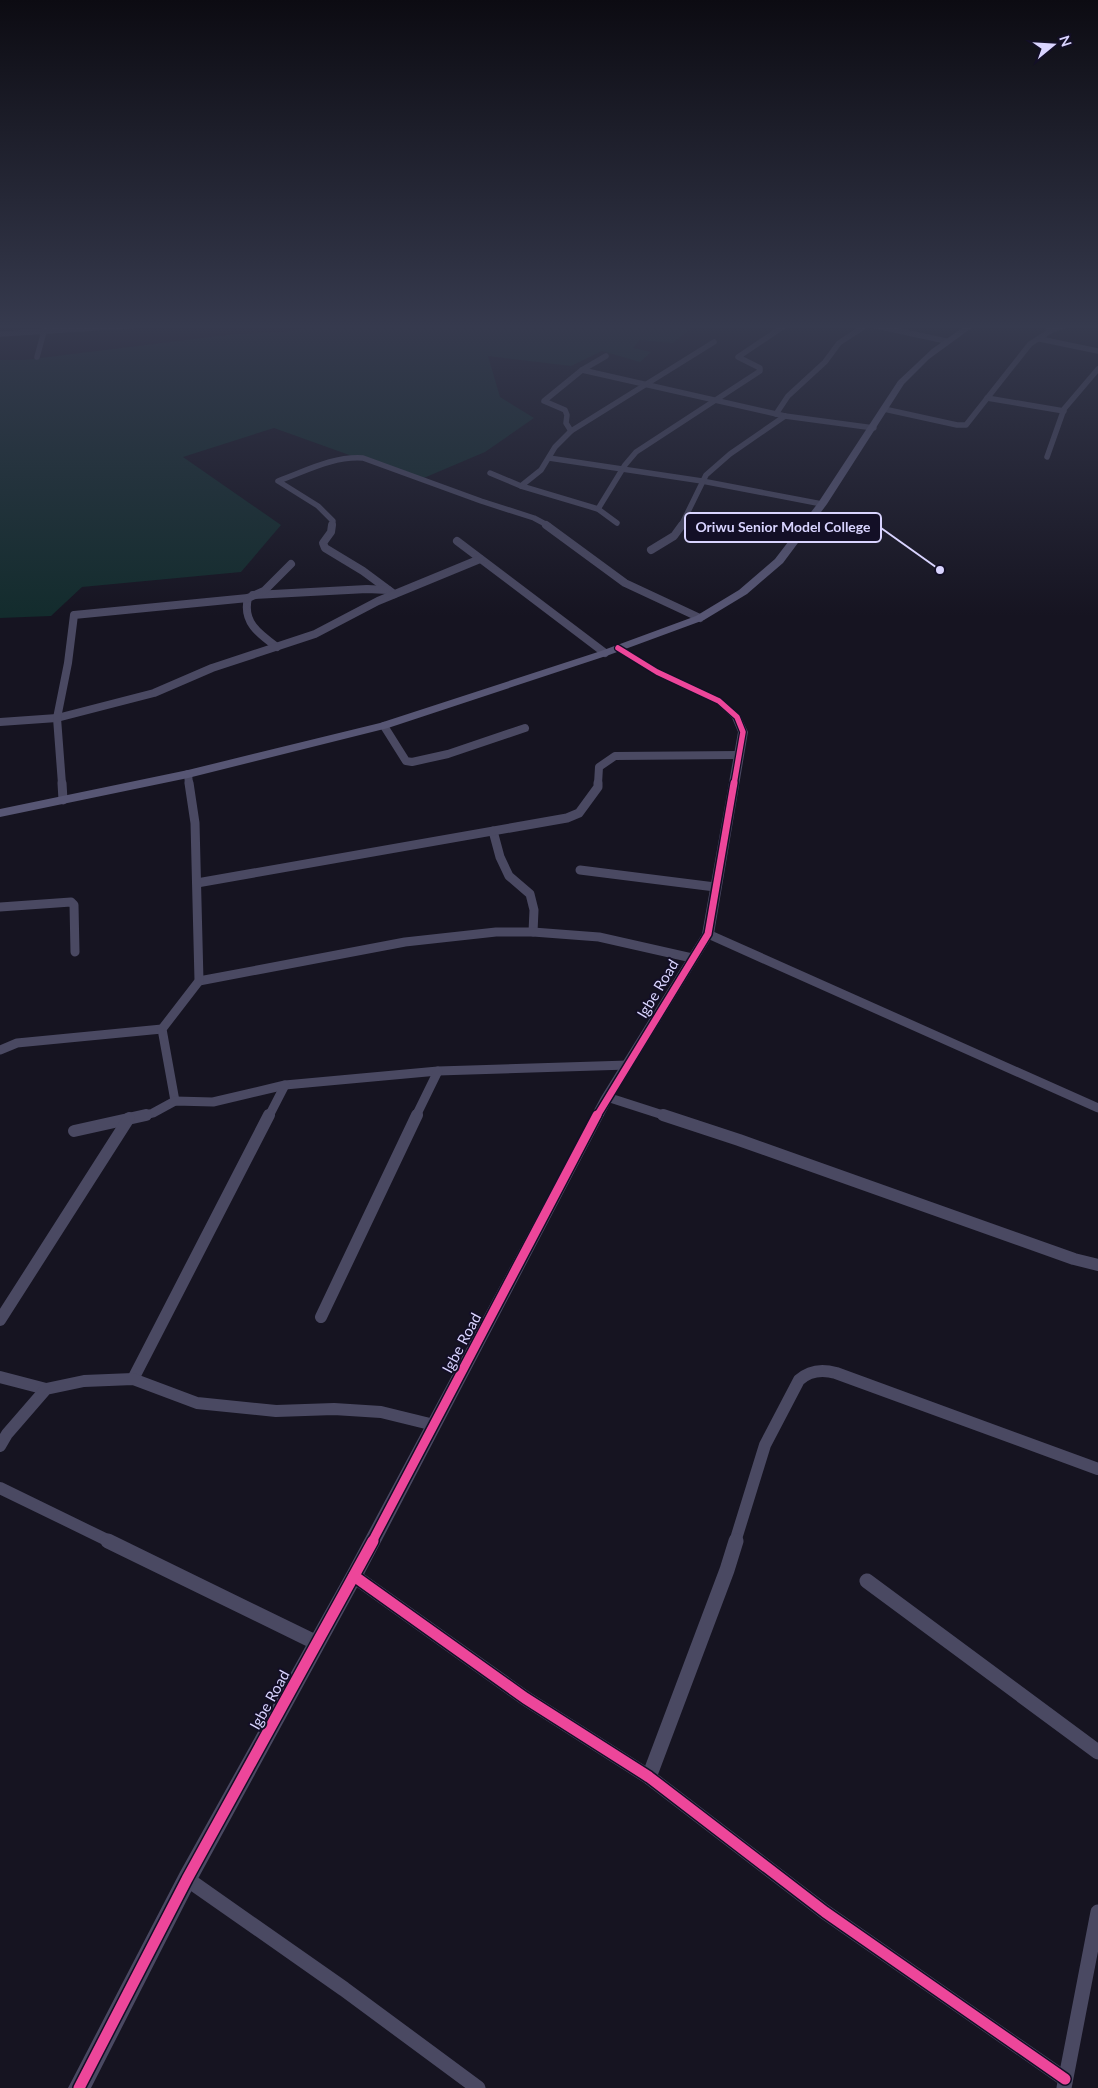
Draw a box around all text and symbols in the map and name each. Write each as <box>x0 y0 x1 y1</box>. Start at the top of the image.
north arrow <box>1028 20 1078 70</box>
text: N <box>1056 33 1076 49</box>
callout: Oriwu Senior Model College <box>685 513 881 542</box>
text: Oriwu Senior Model College <box>695 518 871 535</box>
street label: Igbe Road <box>633 956 682 1021</box>
street label: Igbe Road <box>438 1310 484 1376</box>
street label: Igbe Road <box>245 1667 293 1732</box>

